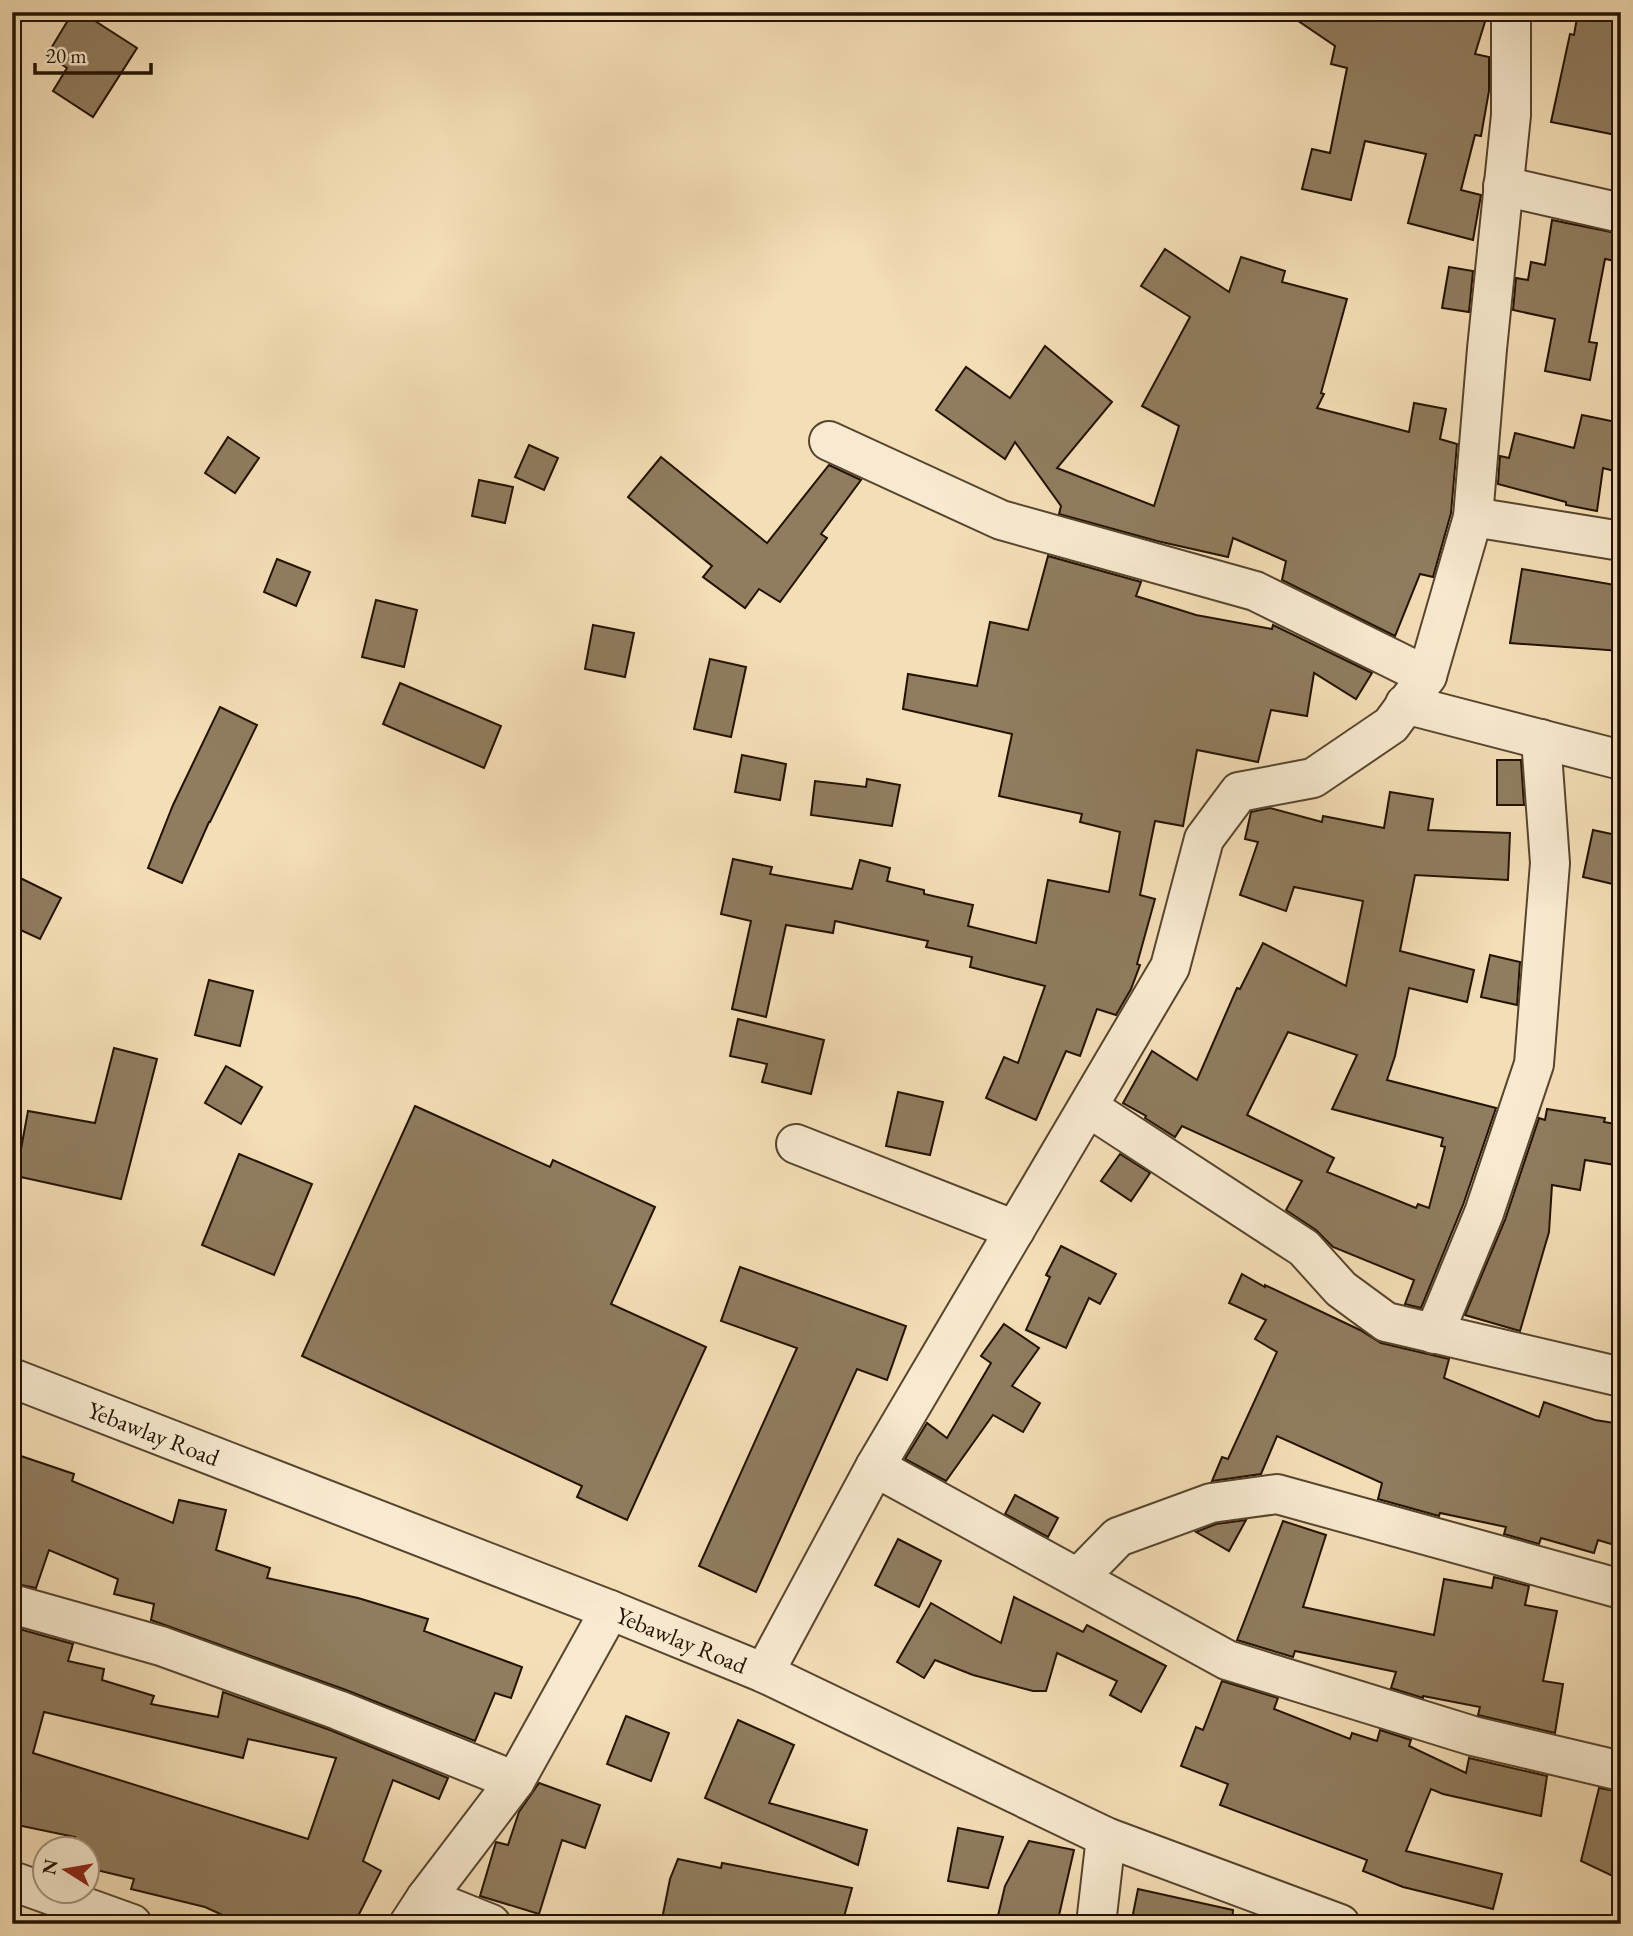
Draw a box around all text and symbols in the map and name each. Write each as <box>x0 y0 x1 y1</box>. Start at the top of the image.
scale bar <box>35 32 150 76</box>
text: 20 m <box>46 42 87 69</box>
street label: Yebawlay Road <box>83 1393 225 1473</box>
street label: Yebawlay Road <box>612 1599 753 1680</box>
north arrow <box>32 1834 102 1904</box>
text: N <box>36 1856 64 1877</box>

